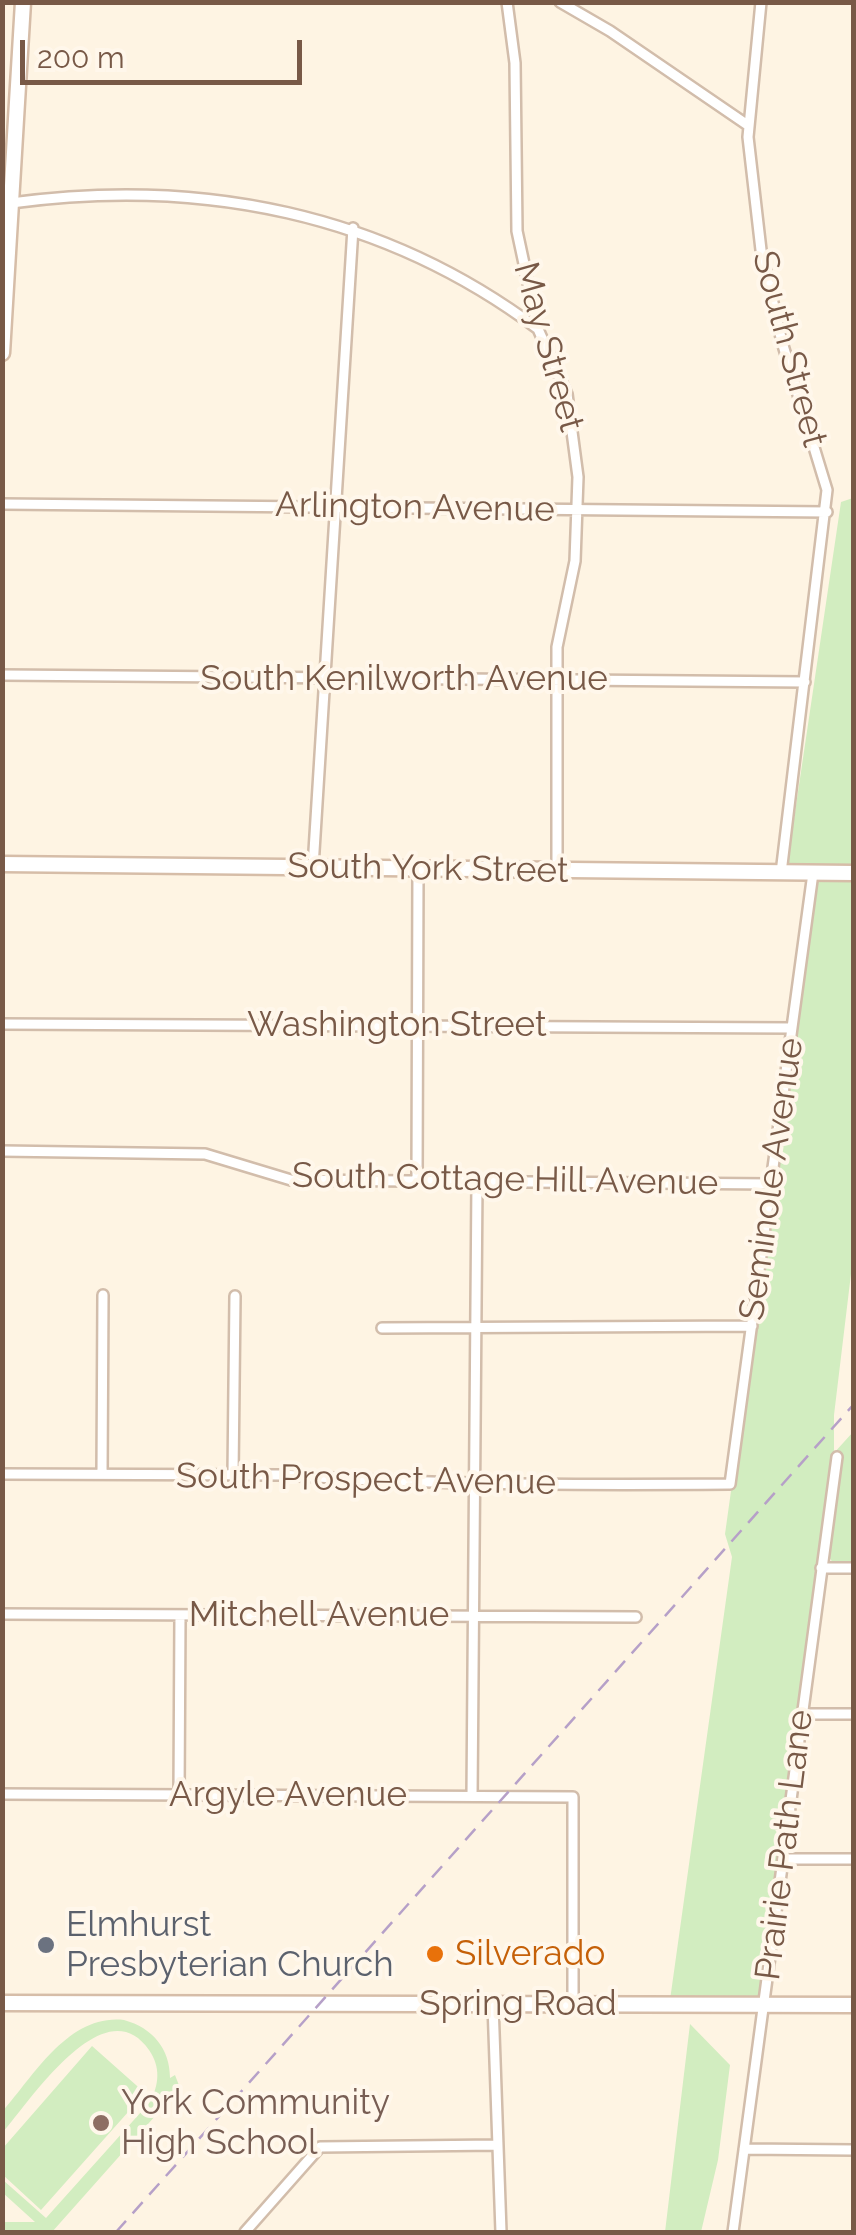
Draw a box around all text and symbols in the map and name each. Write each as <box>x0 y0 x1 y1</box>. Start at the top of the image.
scale bar <box>25 20 308 82</box>
text: 200 m <box>37 40 125 75</box>
street label: South Street <box>743 247 835 451</box>
street label: May Street <box>504 258 592 436</box>
street label: Arlington Avenue <box>275 485 555 531</box>
street label: South Kenilworth Avenue <box>200 658 608 700</box>
street label: South York Street <box>287 846 569 892</box>
street label: Washington Street <box>247 1004 547 1046</box>
street label: Seminole Avenue <box>731 1035 813 1323</box>
street label: South Cottage Hill Avenue <box>291 1155 719 1205</box>
street label: South Prospect Avenue <box>176 1456 556 1504</box>
street label: Mitchell Avenue <box>189 1594 449 1636</box>
street label: Prairie Path Lane <box>748 1707 822 1983</box>
street label: Argyle Avenue <box>169 1774 407 1816</box>
place label: Elmhurst Presbyterian Church <box>66 1904 394 1986</box>
place label: Silverado <box>455 1933 605 1975</box>
marker: Elmhurst Presbyterian Church <box>35 1934 57 1956</box>
marker: Silverado <box>424 1943 446 1965</box>
street label: Spring Road <box>419 1983 617 2025</box>
place label: York Community High School <box>121 2082 390 2164</box>
marker: York Community High School <box>90 2112 112 2134</box>

